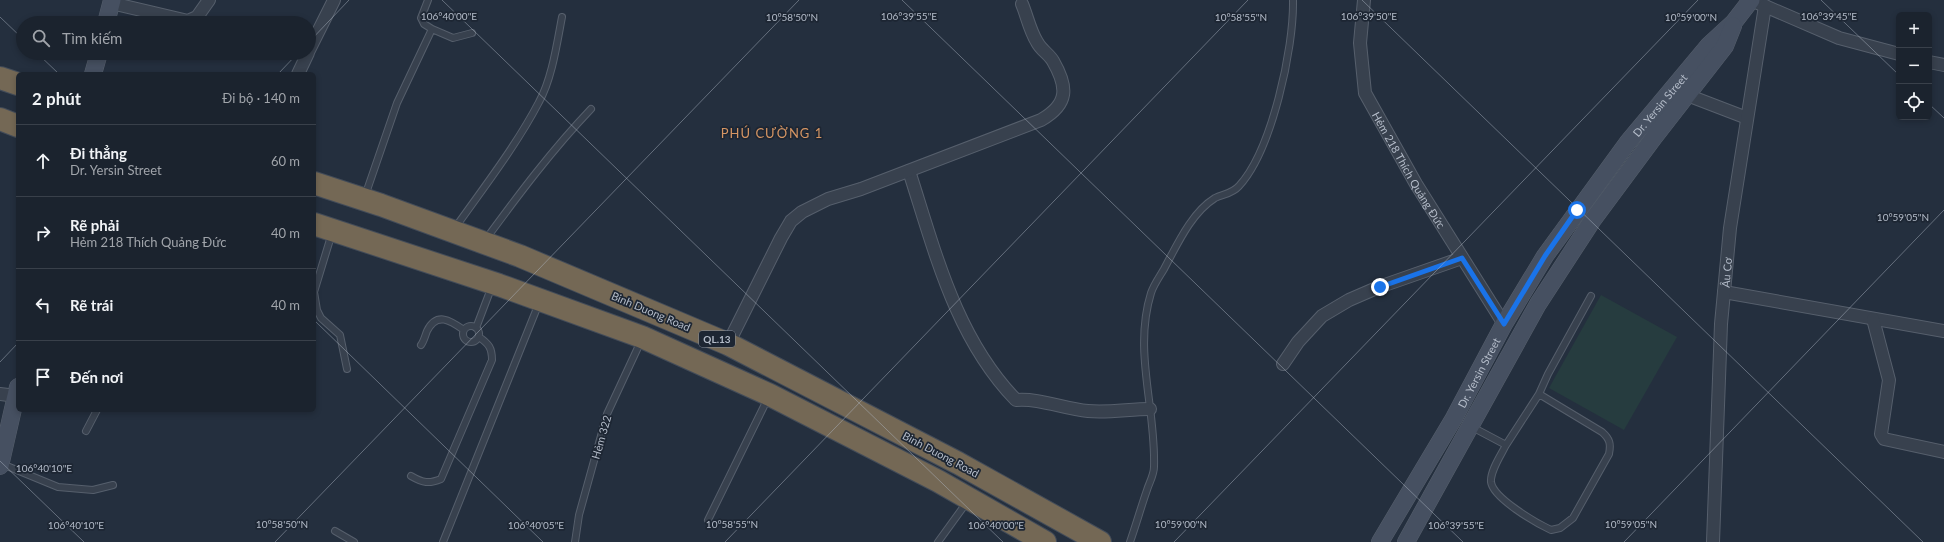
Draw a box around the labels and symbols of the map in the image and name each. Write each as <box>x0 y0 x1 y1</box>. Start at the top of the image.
text: 106°40'00"E <box>421 10 477 22</box>
text: 106°39'55"E <box>881 10 937 22</box>
text: 106°39'50"E <box>1341 10 1397 22</box>
text: 106°39'45"E <box>1801 10 1857 22</box>
text: 10°58'50"N <box>766 11 818 23</box>
text: 10°58'55"N <box>1215 11 1267 23</box>
text: 10°59'00"N <box>1665 11 1717 23</box>
street label: Dr. Yersin Street <box>1629 71 1689 139</box>
street label: Hẻm 218 Thích Quảng Đức <box>1370 109 1448 230</box>
district label: PHÚ CƯỜNG 1 <box>721 125 823 141</box>
route start <box>1568 201 1586 219</box>
text: 10°59'05"N <box>1877 211 1929 223</box>
street label: Âu Cơ <box>1718 256 1734 288</box>
route end <box>1371 278 1389 296</box>
street label: Binh Duong Road <box>610 289 692 333</box>
road number: QL.13 <box>699 331 735 347</box>
street label: Dr. Yersin Street <box>1454 335 1502 410</box>
street label: Hẻm 322 <box>589 414 613 460</box>
street label: Binh Duong Road <box>901 428 981 480</box>
text: 106°40'10"E <box>16 462 72 474</box>
text: 10°58'50"N <box>256 518 308 530</box>
text: 10°58'55"N <box>706 518 758 530</box>
text: 10°59'00"N <box>1155 518 1207 530</box>
text: 10°59'05"N <box>1605 518 1657 530</box>
text: 106°40'10"E <box>48 519 104 531</box>
text: 106°40'05"E <box>508 519 564 531</box>
text: 106°40'00"E <box>968 519 1024 531</box>
text: 106°39'55"E <box>1428 519 1484 531</box>

